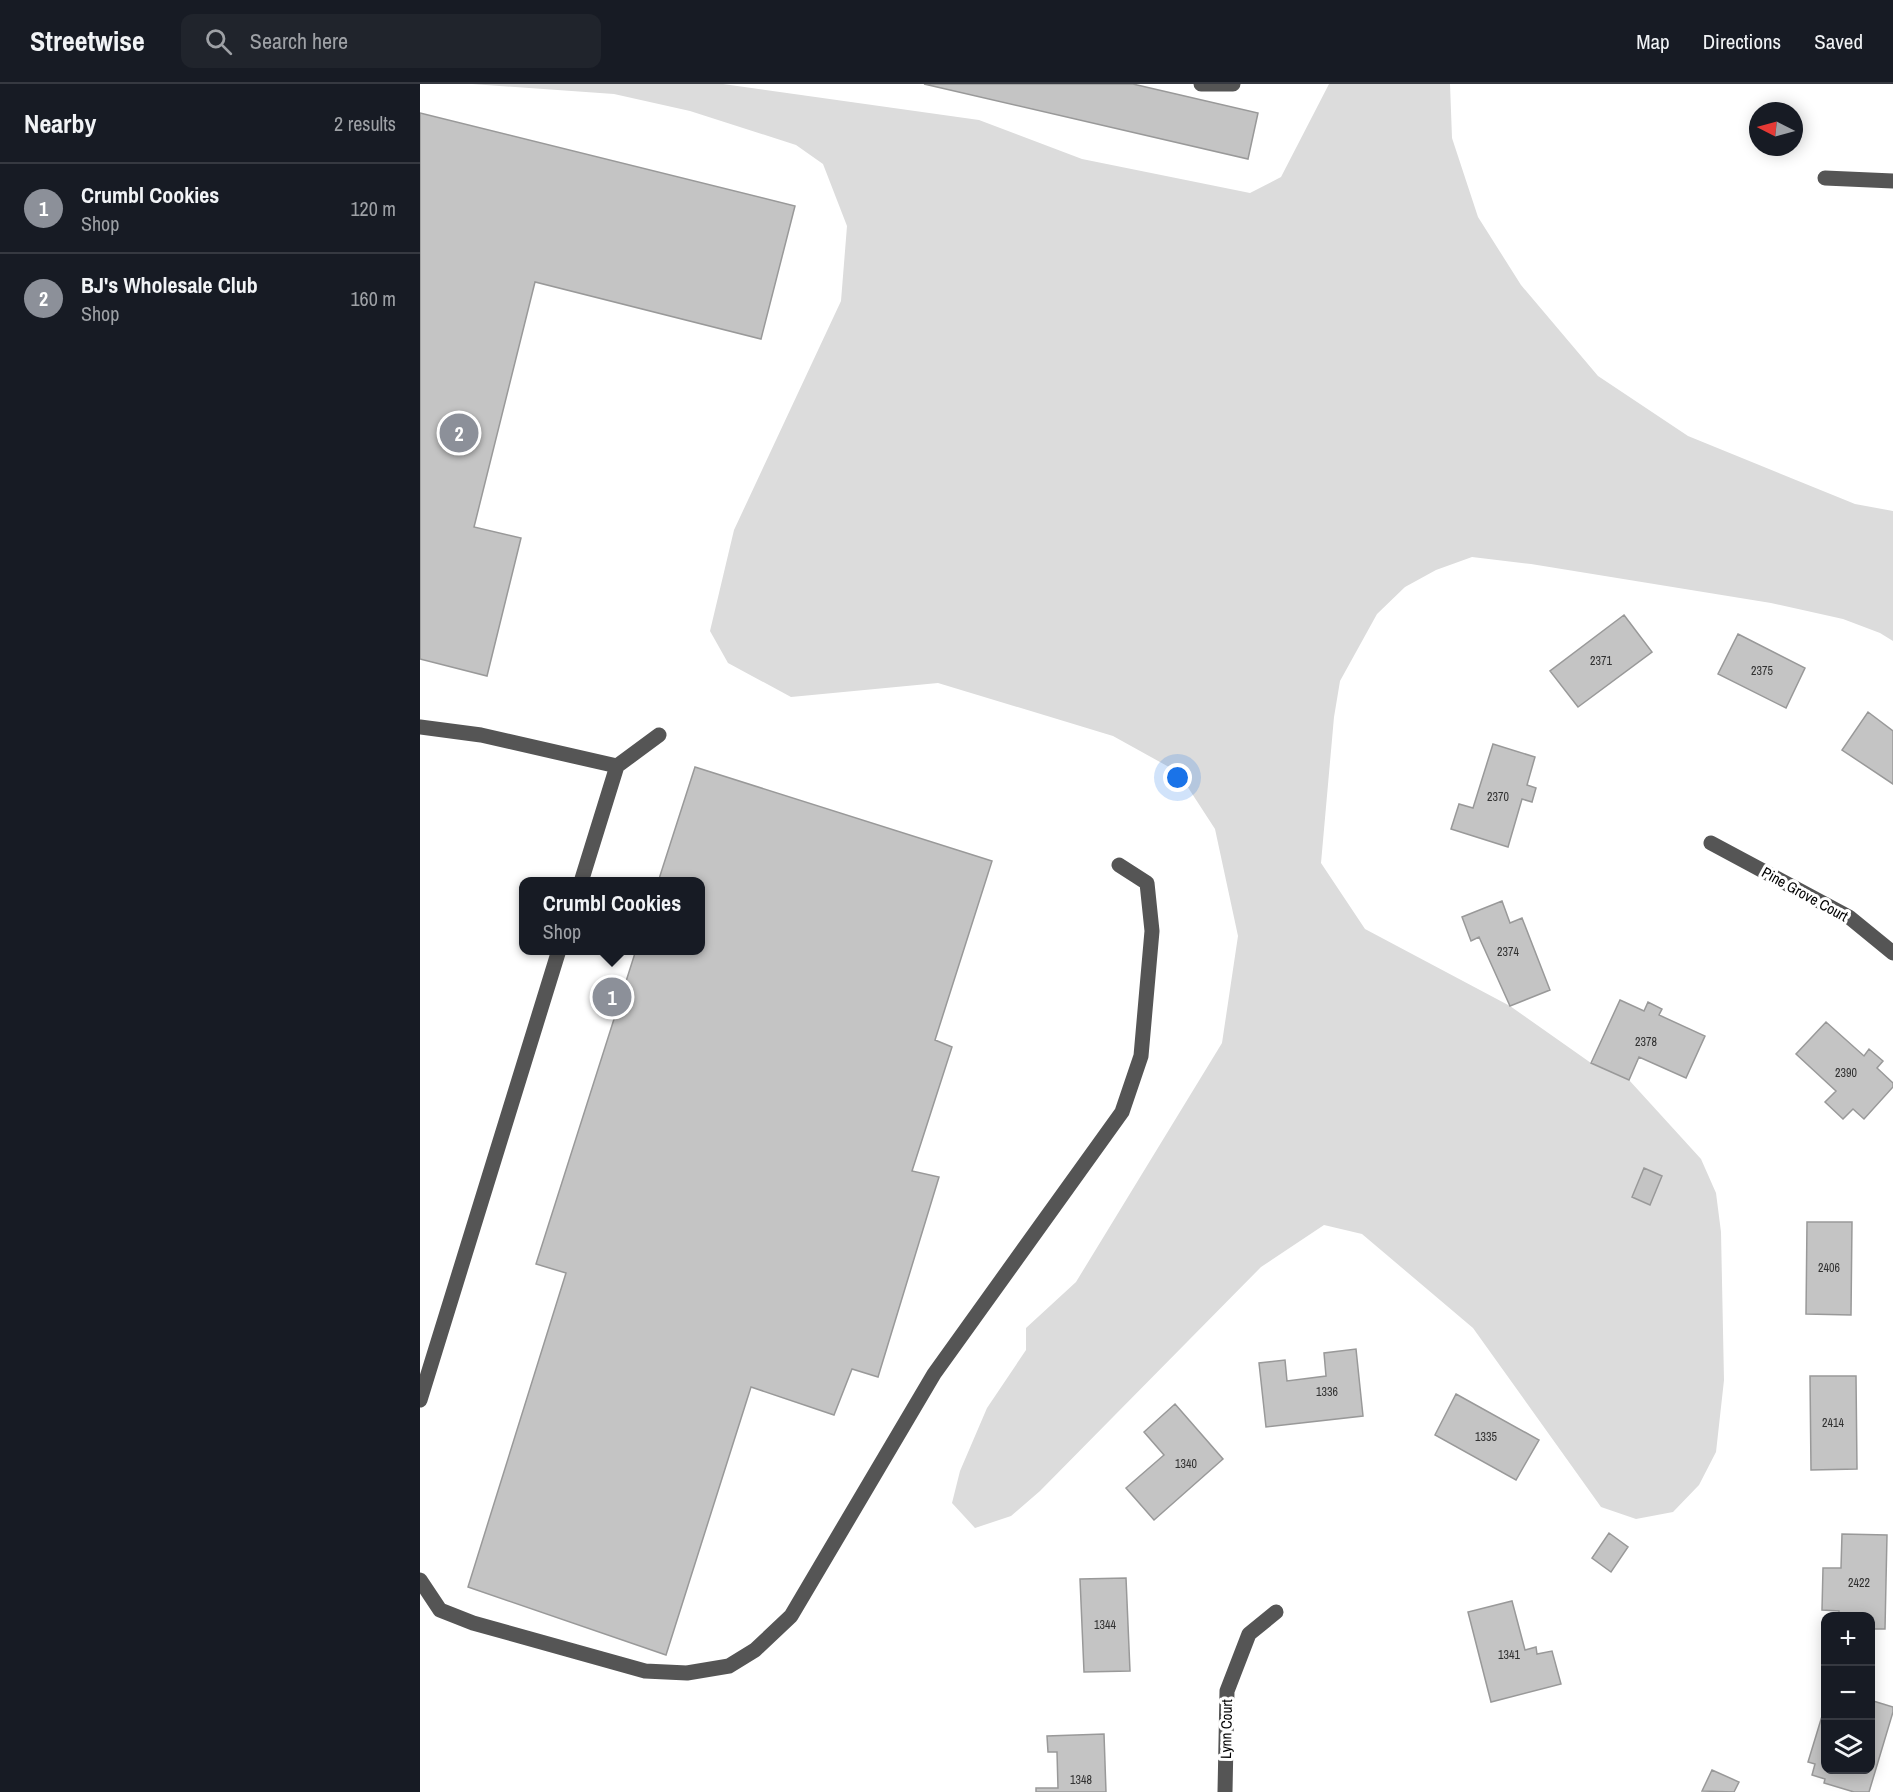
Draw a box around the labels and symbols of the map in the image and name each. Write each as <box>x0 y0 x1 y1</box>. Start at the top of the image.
north arrow <box>1749 102 1803 156</box>
pin: 2 <box>440 410 478 456</box>
house number: 2371 <box>1590 653 1612 669</box>
house number: 2375 <box>1751 663 1773 679</box>
your location <box>1163 763 1192 792</box>
house number: 2370 <box>1487 789 1509 805</box>
street label: Pine Grove Court <box>1758 862 1852 927</box>
house number: 2374 <box>1497 944 1519 960</box>
pin: 1 <box>592 974 632 1020</box>
house number: 2378 <box>1635 1034 1657 1050</box>
house number: 2390 <box>1835 1065 1857 1081</box>
house number: 2406 <box>1818 1260 1840 1276</box>
house number: 1336 <box>1316 1384 1338 1400</box>
house number: 2414 <box>1822 1415 1844 1431</box>
house number: 1335 <box>1475 1429 1497 1445</box>
house number: 1340 <box>1175 1456 1197 1472</box>
house number: 2422 <box>1848 1575 1870 1591</box>
house number: 1344 <box>1094 1617 1116 1633</box>
house number: 1341 <box>1498 1647 1520 1663</box>
street label: Lynn Court <box>1215 1698 1237 1759</box>
house number: 1348 <box>1070 1772 1092 1788</box>

